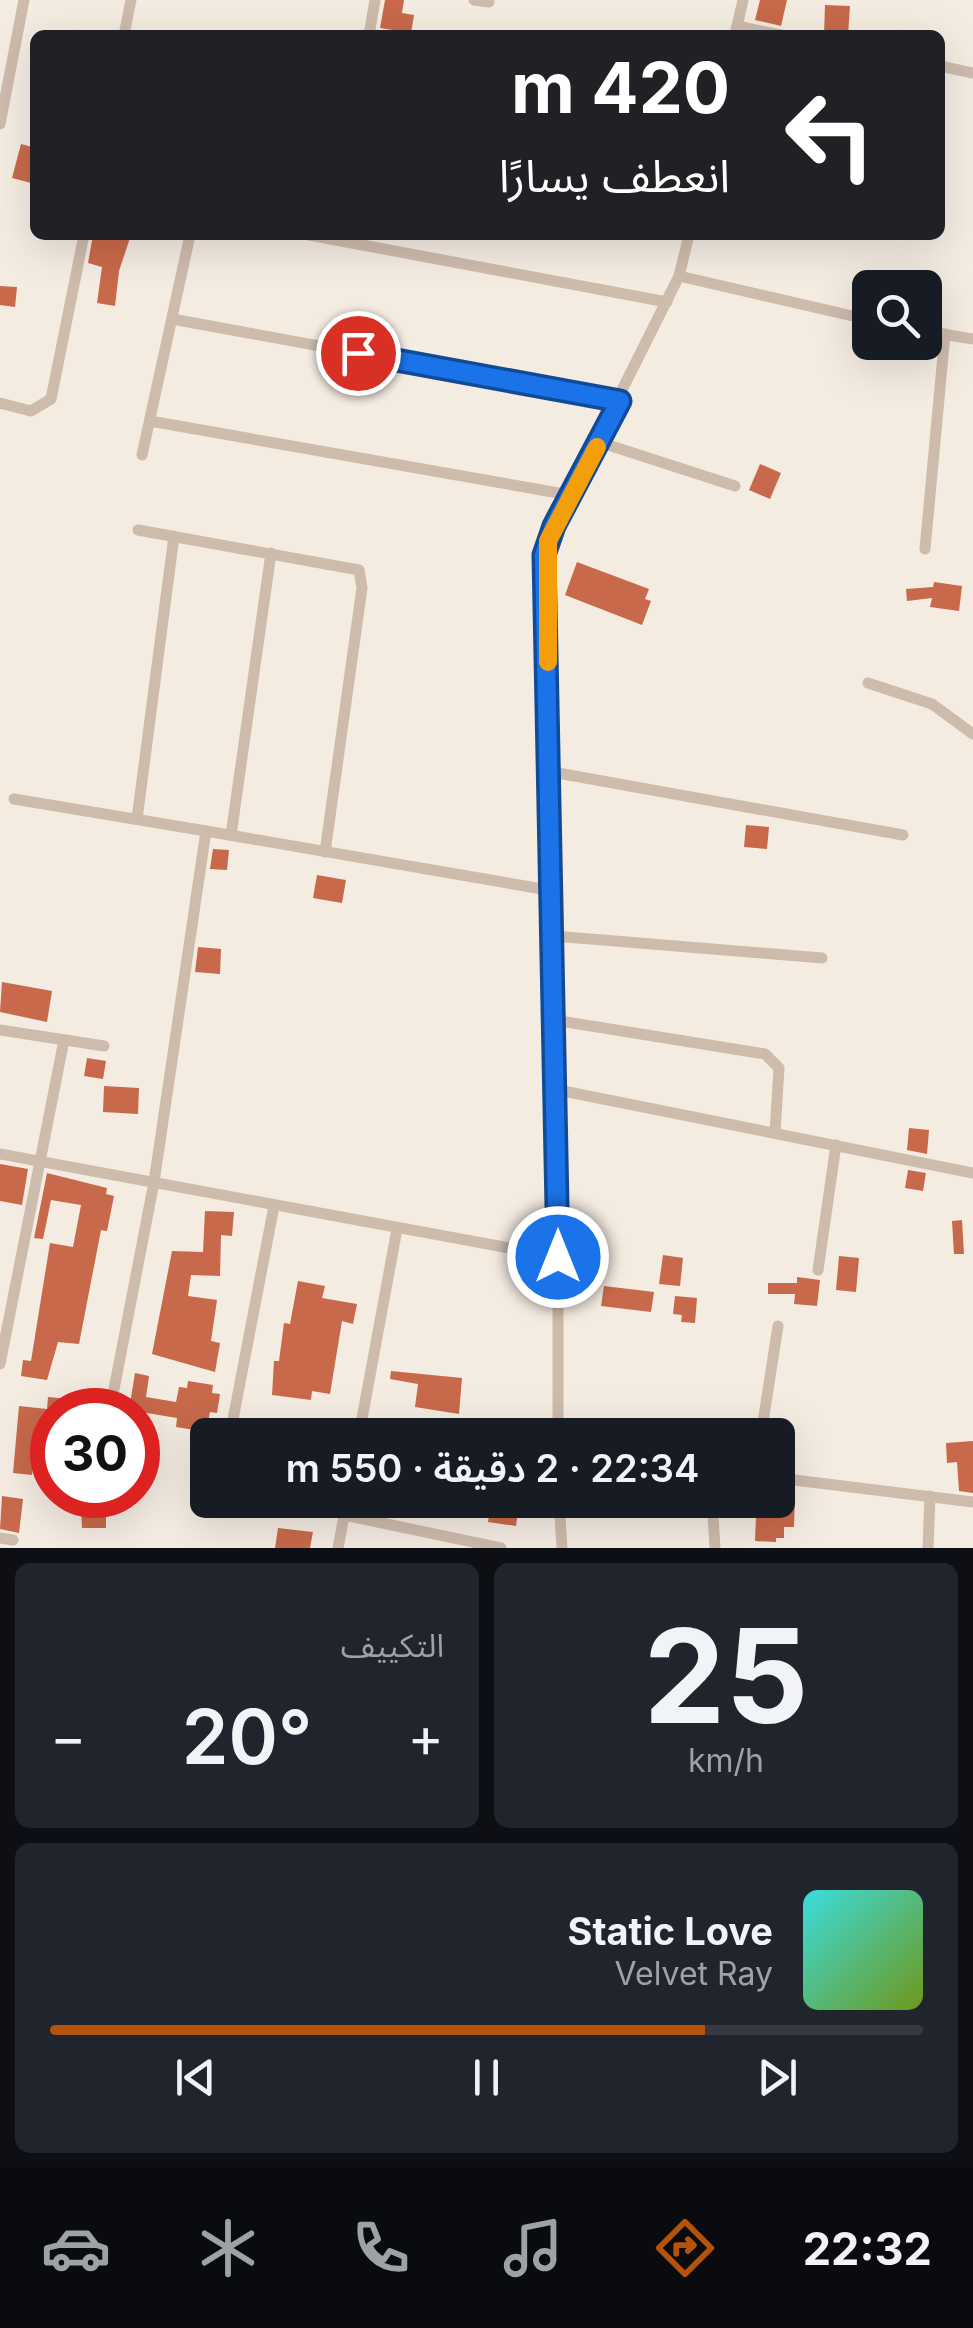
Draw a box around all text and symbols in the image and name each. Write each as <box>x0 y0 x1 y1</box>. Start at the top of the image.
text: 420 m <box>511 45 730 130</box>
icon: left <box>765 70 895 200</box>
text: انعطف يسارًا <box>499 148 730 203</box>
map controls <box>852 270 942 360</box>
button: search <box>852 270 942 360</box>
pin <box>316 311 401 396</box>
icon: arrive <box>331 326 386 381</box>
position arrow <box>506 1205 610 1309</box>
speed limit sign: 30 <box>30 1388 160 1518</box>
text: 22:34 · 2 دقيقة · 550 m <box>286 1445 699 1491</box>
text: 25 <box>644 1597 809 1754</box>
text: التكييف <box>341 1626 444 1665</box>
text: 20° <box>182 1691 312 1782</box>
text: − <box>50 1704 86 1770</box>
text: + <box>408 1704 444 1770</box>
text: km/h <box>688 1741 764 1780</box>
text: Static Love <box>568 1908 773 1954</box>
text: Velvet Ray <box>615 1954 773 1993</box>
icon: previous <box>168 2050 223 2105</box>
icon: pause <box>459 2050 514 2105</box>
icon: next <box>750 2050 805 2105</box>
icon: car <box>41 2213 111 2283</box>
icon: climate <box>193 2213 263 2283</box>
icon: phone <box>346 2213 416 2283</box>
icon: music <box>498 2213 568 2283</box>
icon: directions <box>650 2213 720 2283</box>
text: 22:32 <box>803 2221 932 2276</box>

